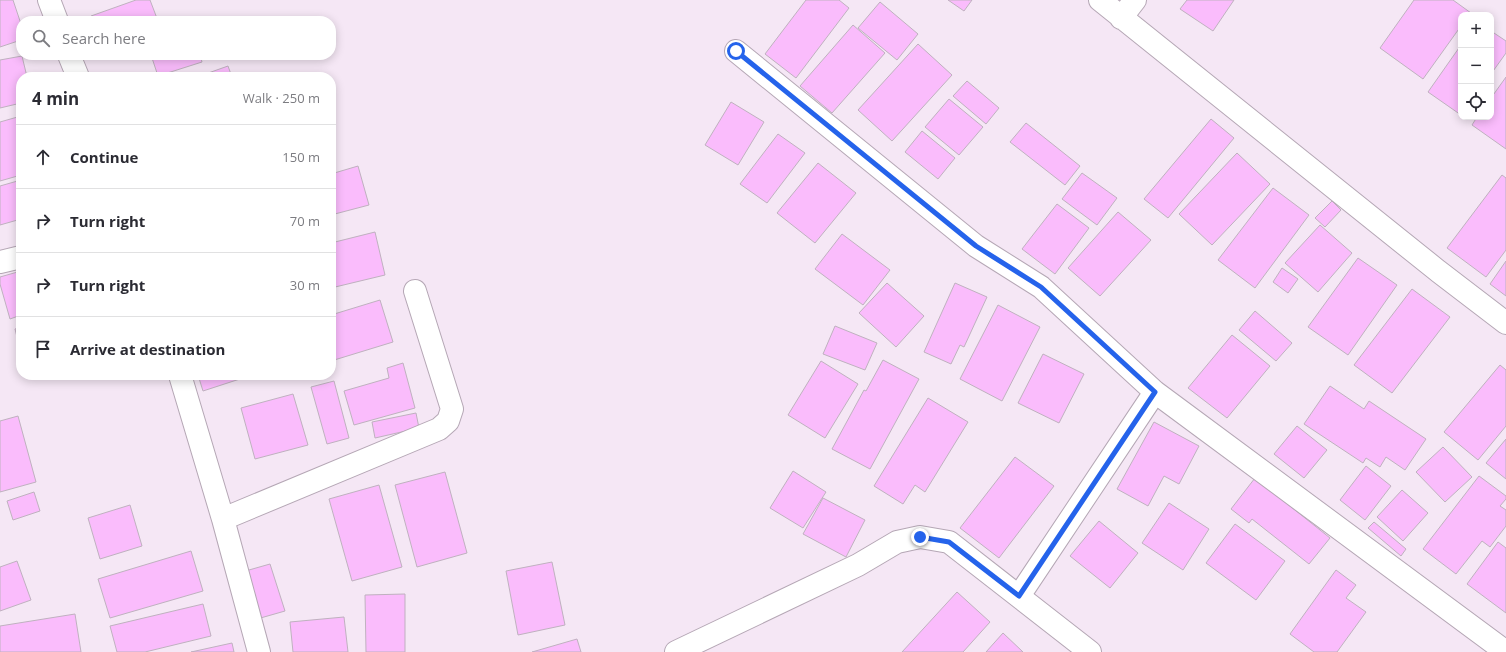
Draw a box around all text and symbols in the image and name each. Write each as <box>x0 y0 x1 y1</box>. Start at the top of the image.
map controls <box>1458 12 1494 120</box>
button: + <box>1458 12 1494 48</box>
search box <box>16 16 336 60</box>
icon: search <box>30 27 52 49</box>
text: Search here <box>62 28 146 48</box>
route start <box>727 42 745 60</box>
button: − <box>1458 48 1494 84</box>
button: locate <box>1458 84 1494 120</box>
text: 4 min <box>32 87 79 110</box>
text: Walk · 250 m <box>243 89 320 107</box>
icon: ahead <box>32 146 54 168</box>
text: Continue <box>70 147 138 167</box>
text: 150 m <box>282 148 320 166</box>
icon: right <box>32 210 54 232</box>
text: Turn right <box>70 211 145 231</box>
text: 70 m <box>290 212 320 230</box>
icon: right <box>32 274 54 296</box>
text: Turn right <box>70 275 145 295</box>
text: 30 m <box>290 276 320 294</box>
icon: arrive <box>32 338 54 360</box>
text: Arrive at destination <box>70 339 225 359</box>
route end <box>911 528 929 546</box>

